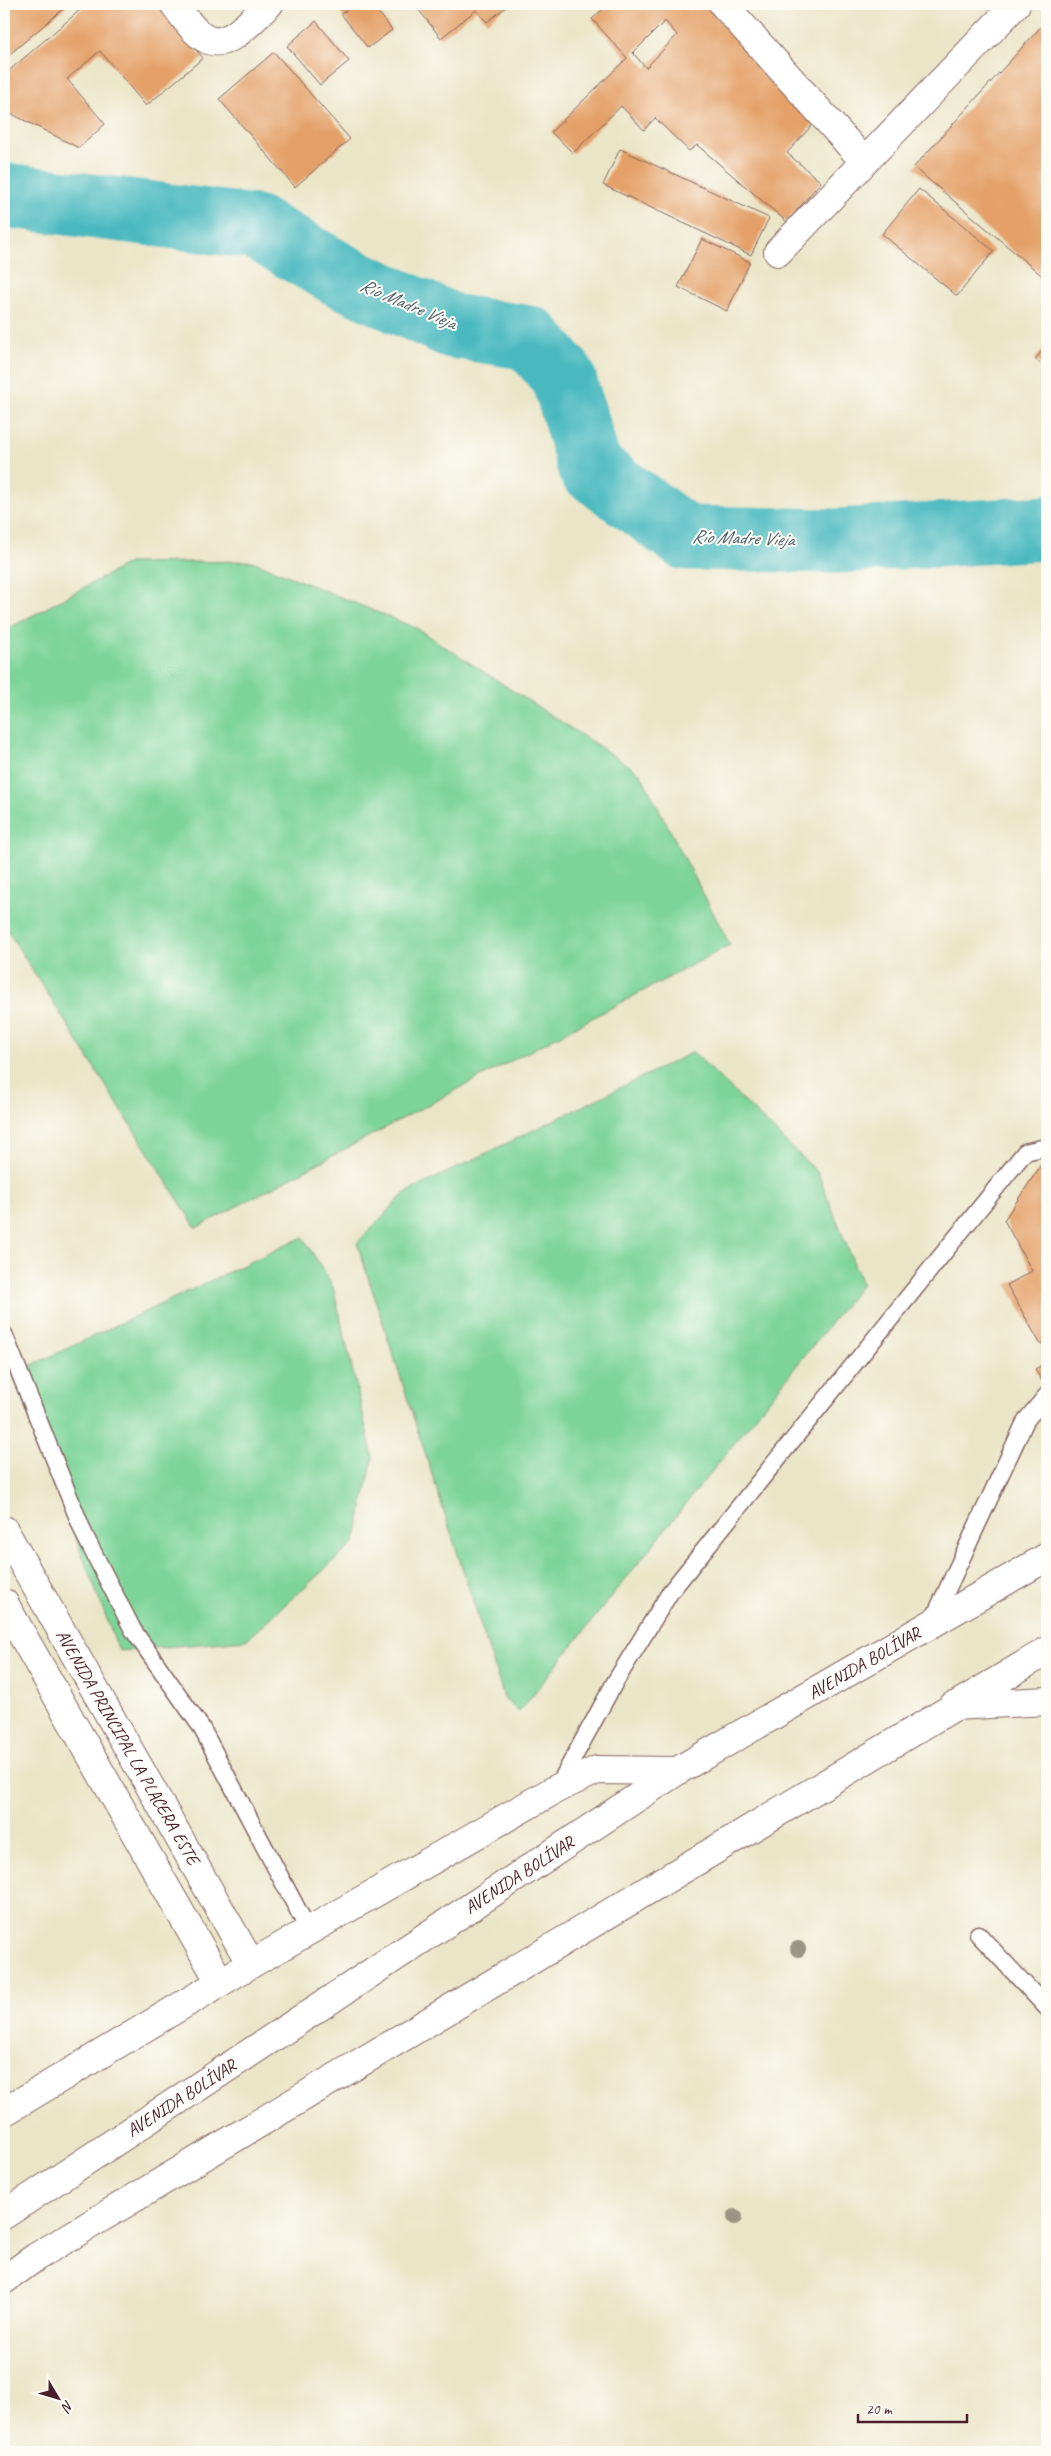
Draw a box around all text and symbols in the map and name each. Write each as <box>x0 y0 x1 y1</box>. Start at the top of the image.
water label: Río Madre Vieja <box>356 273 462 336</box>
water label: Río Madre Vieja <box>692 524 797 552</box>
street label: AVENIDA BOLÍVAR <box>804 1621 926 1704</box>
street label: AVENIDA PRINCIPAL LA PLACERA ESTE <box>52 1626 206 1871</box>
street label: AVENIDA BOLÍVAR <box>460 1830 580 1919</box>
street label: AVENIDA BOLÍVAR <box>122 2053 242 2142</box>
north arrow <box>32 2374 82 2424</box>
scale bar <box>858 2391 967 2423</box>
text: N <box>57 2397 77 2416</box>
text: 20 m <box>866 2400 893 2419</box>

